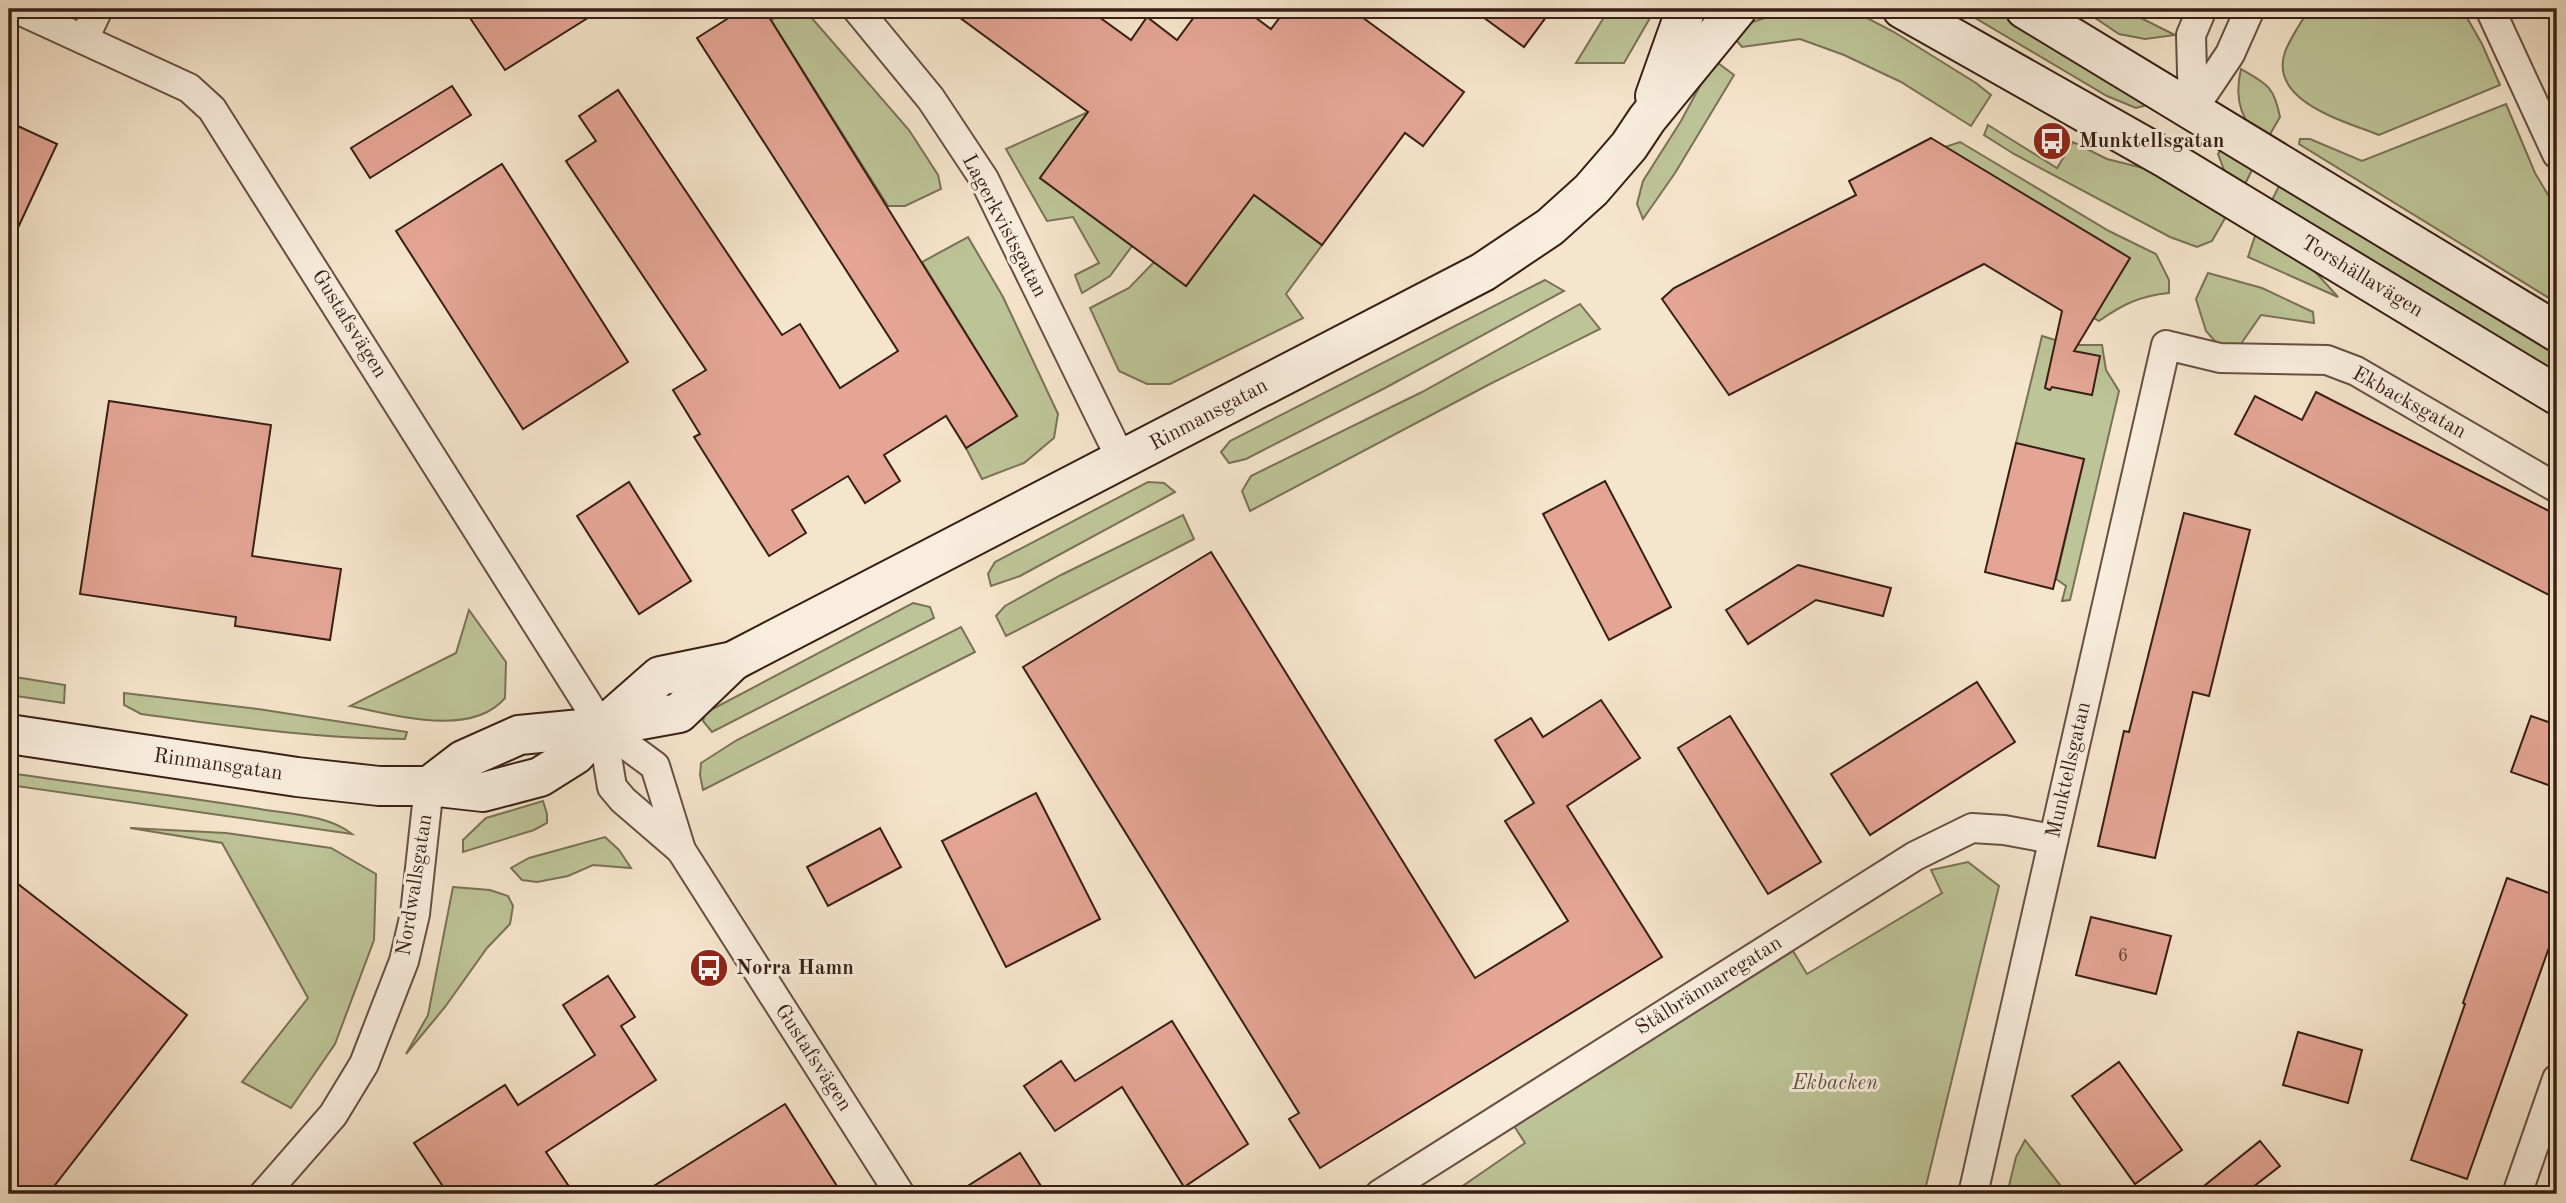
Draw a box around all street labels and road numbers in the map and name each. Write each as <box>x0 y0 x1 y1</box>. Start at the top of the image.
street label: Lagerkvistsgatan <box>958 151 1050 301</box>
street label: Torshällavägen <box>2297 232 2427 322</box>
street label: Gustafsvägen <box>307 266 391 382</box>
street label: Ekbacksgatan <box>2349 363 2469 443</box>
street label: Rinmansgatan <box>1147 375 1271 455</box>
street label: Munktellsgatan <box>2043 700 2095 840</box>
street label: Rinmansgatan <box>152 746 284 784</box>
street label: Nordwallsgatan <box>393 813 437 957</box>
street label: Stålbrännaregatan <box>1632 933 1786 1039</box>
street label: Gustafsvägen <box>771 1001 855 1115</box>

